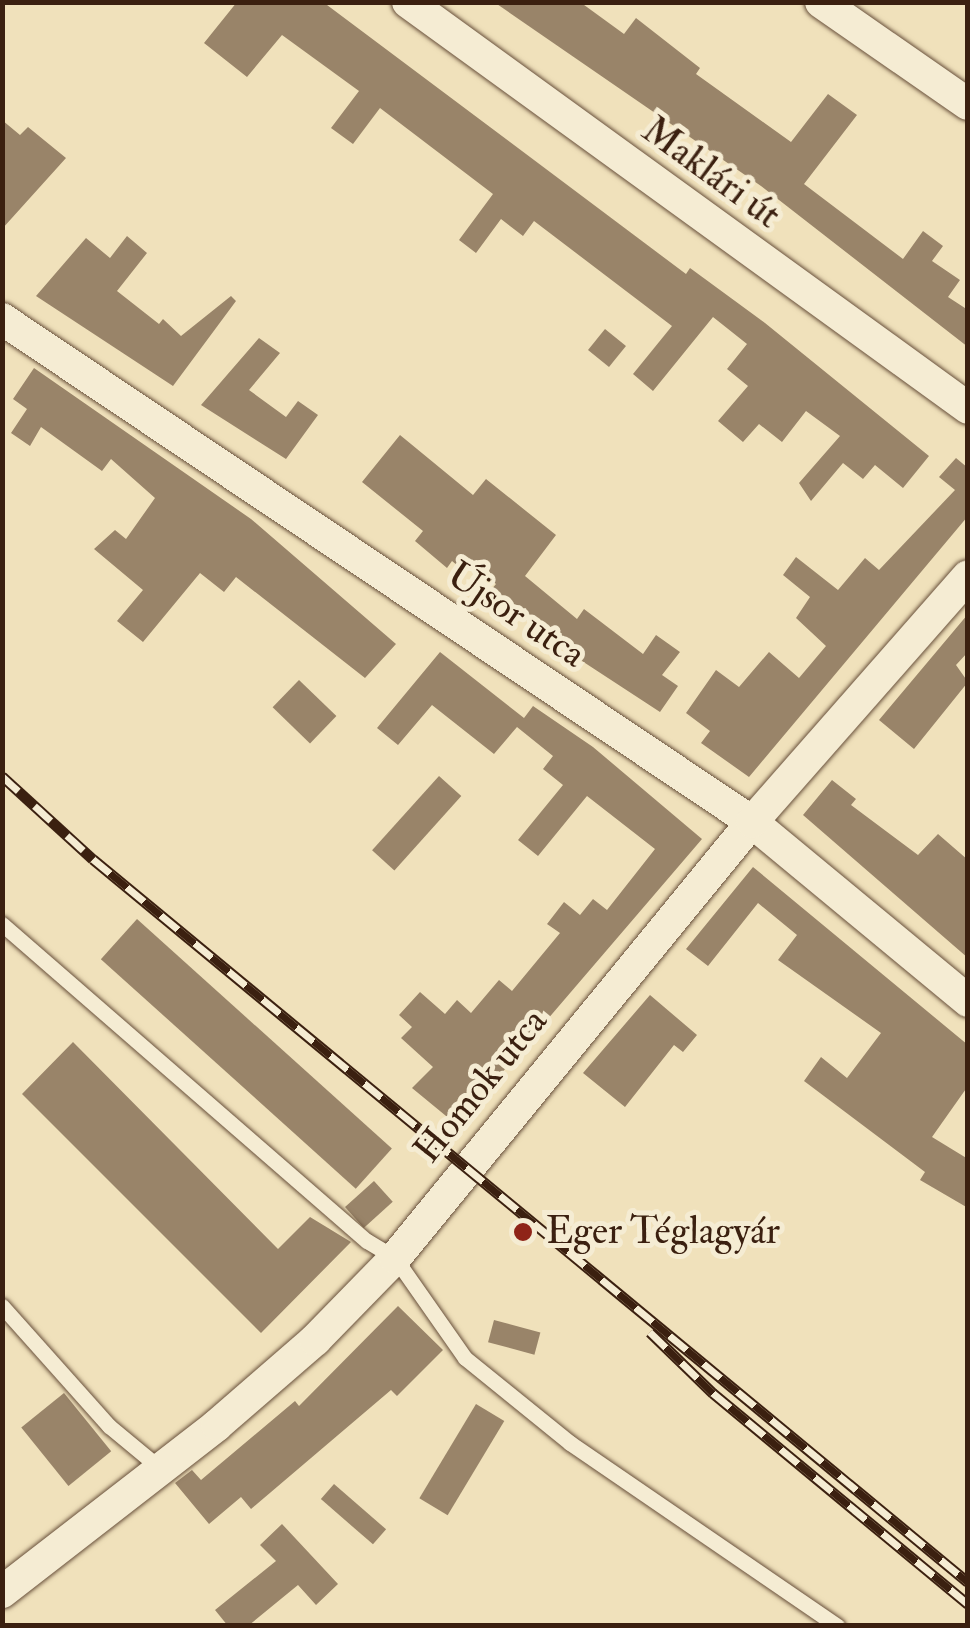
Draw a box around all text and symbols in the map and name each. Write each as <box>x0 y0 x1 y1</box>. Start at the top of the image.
street label: Maklári út <box>633 108 789 238</box>
street label: Újsor utca <box>438 552 594 678</box>
street label: Homok utca <box>405 1000 557 1172</box>
place label: Eger Téglagyár <box>546 1209 780 1255</box>
marker: Eger Téglagyár <box>510 1219 536 1245</box>

